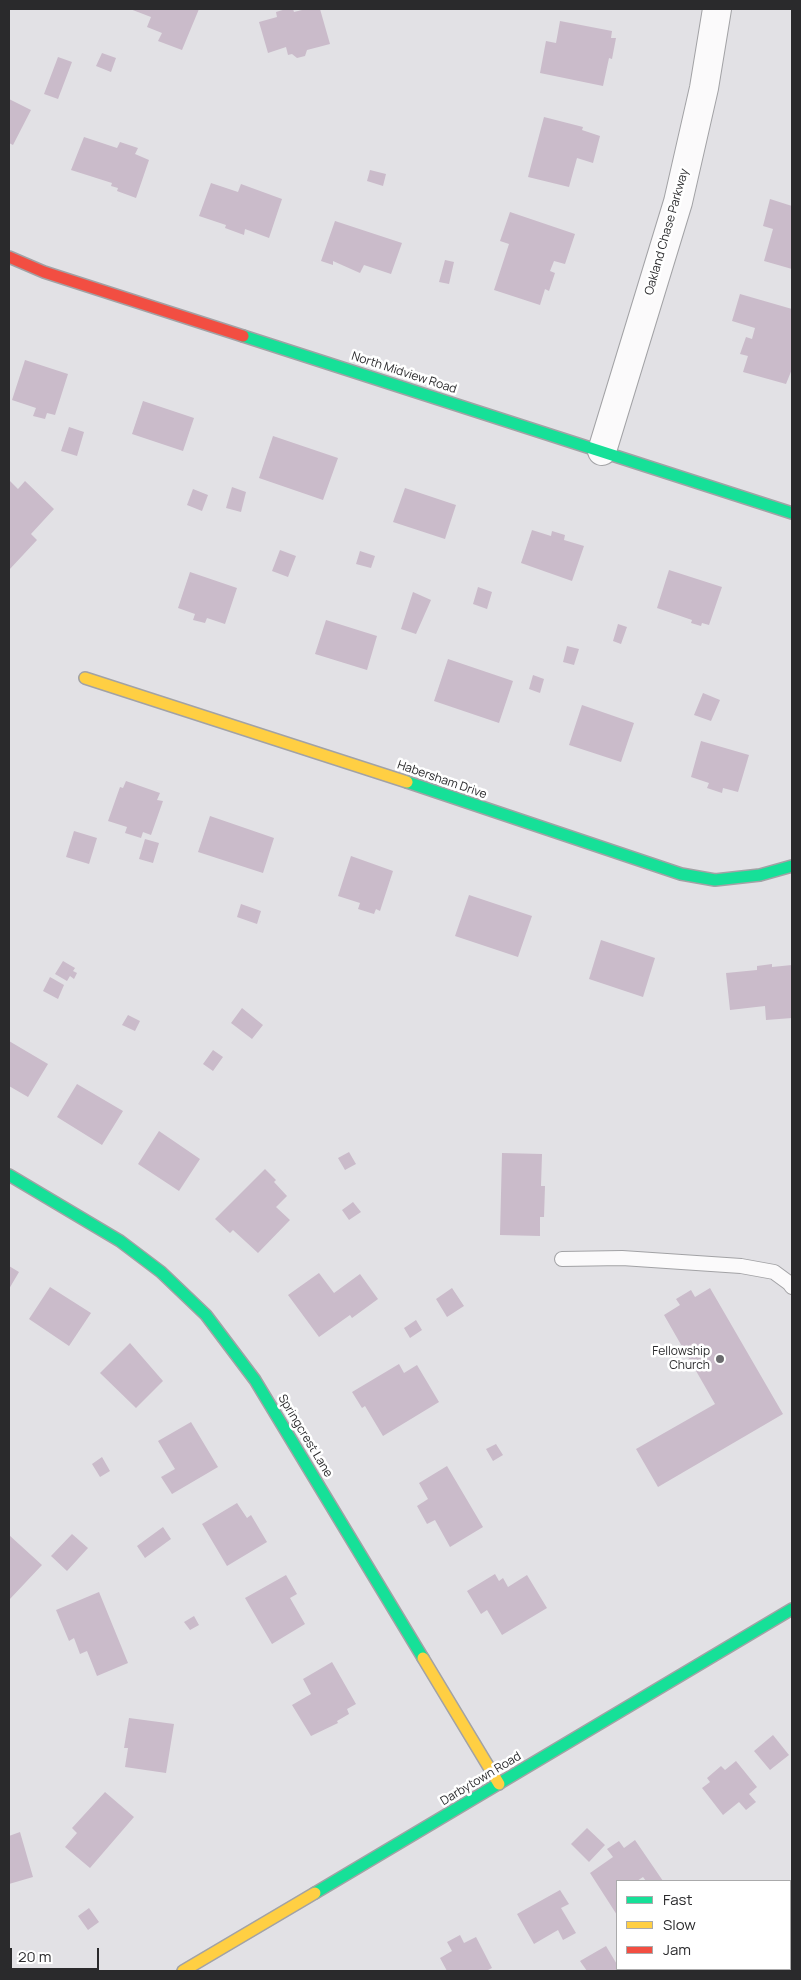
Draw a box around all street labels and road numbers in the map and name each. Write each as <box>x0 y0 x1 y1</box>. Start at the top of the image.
street label: Oakland Chase Parkway <box>642 167 692 297</box>
street label: North Midview Road <box>350 349 458 397</box>
street label: Habersham Drive <box>395 758 489 802</box>
street label: Springcrest Lane <box>275 1392 335 1480</box>
street label: Darbytown Road <box>438 1749 524 1809</box>

